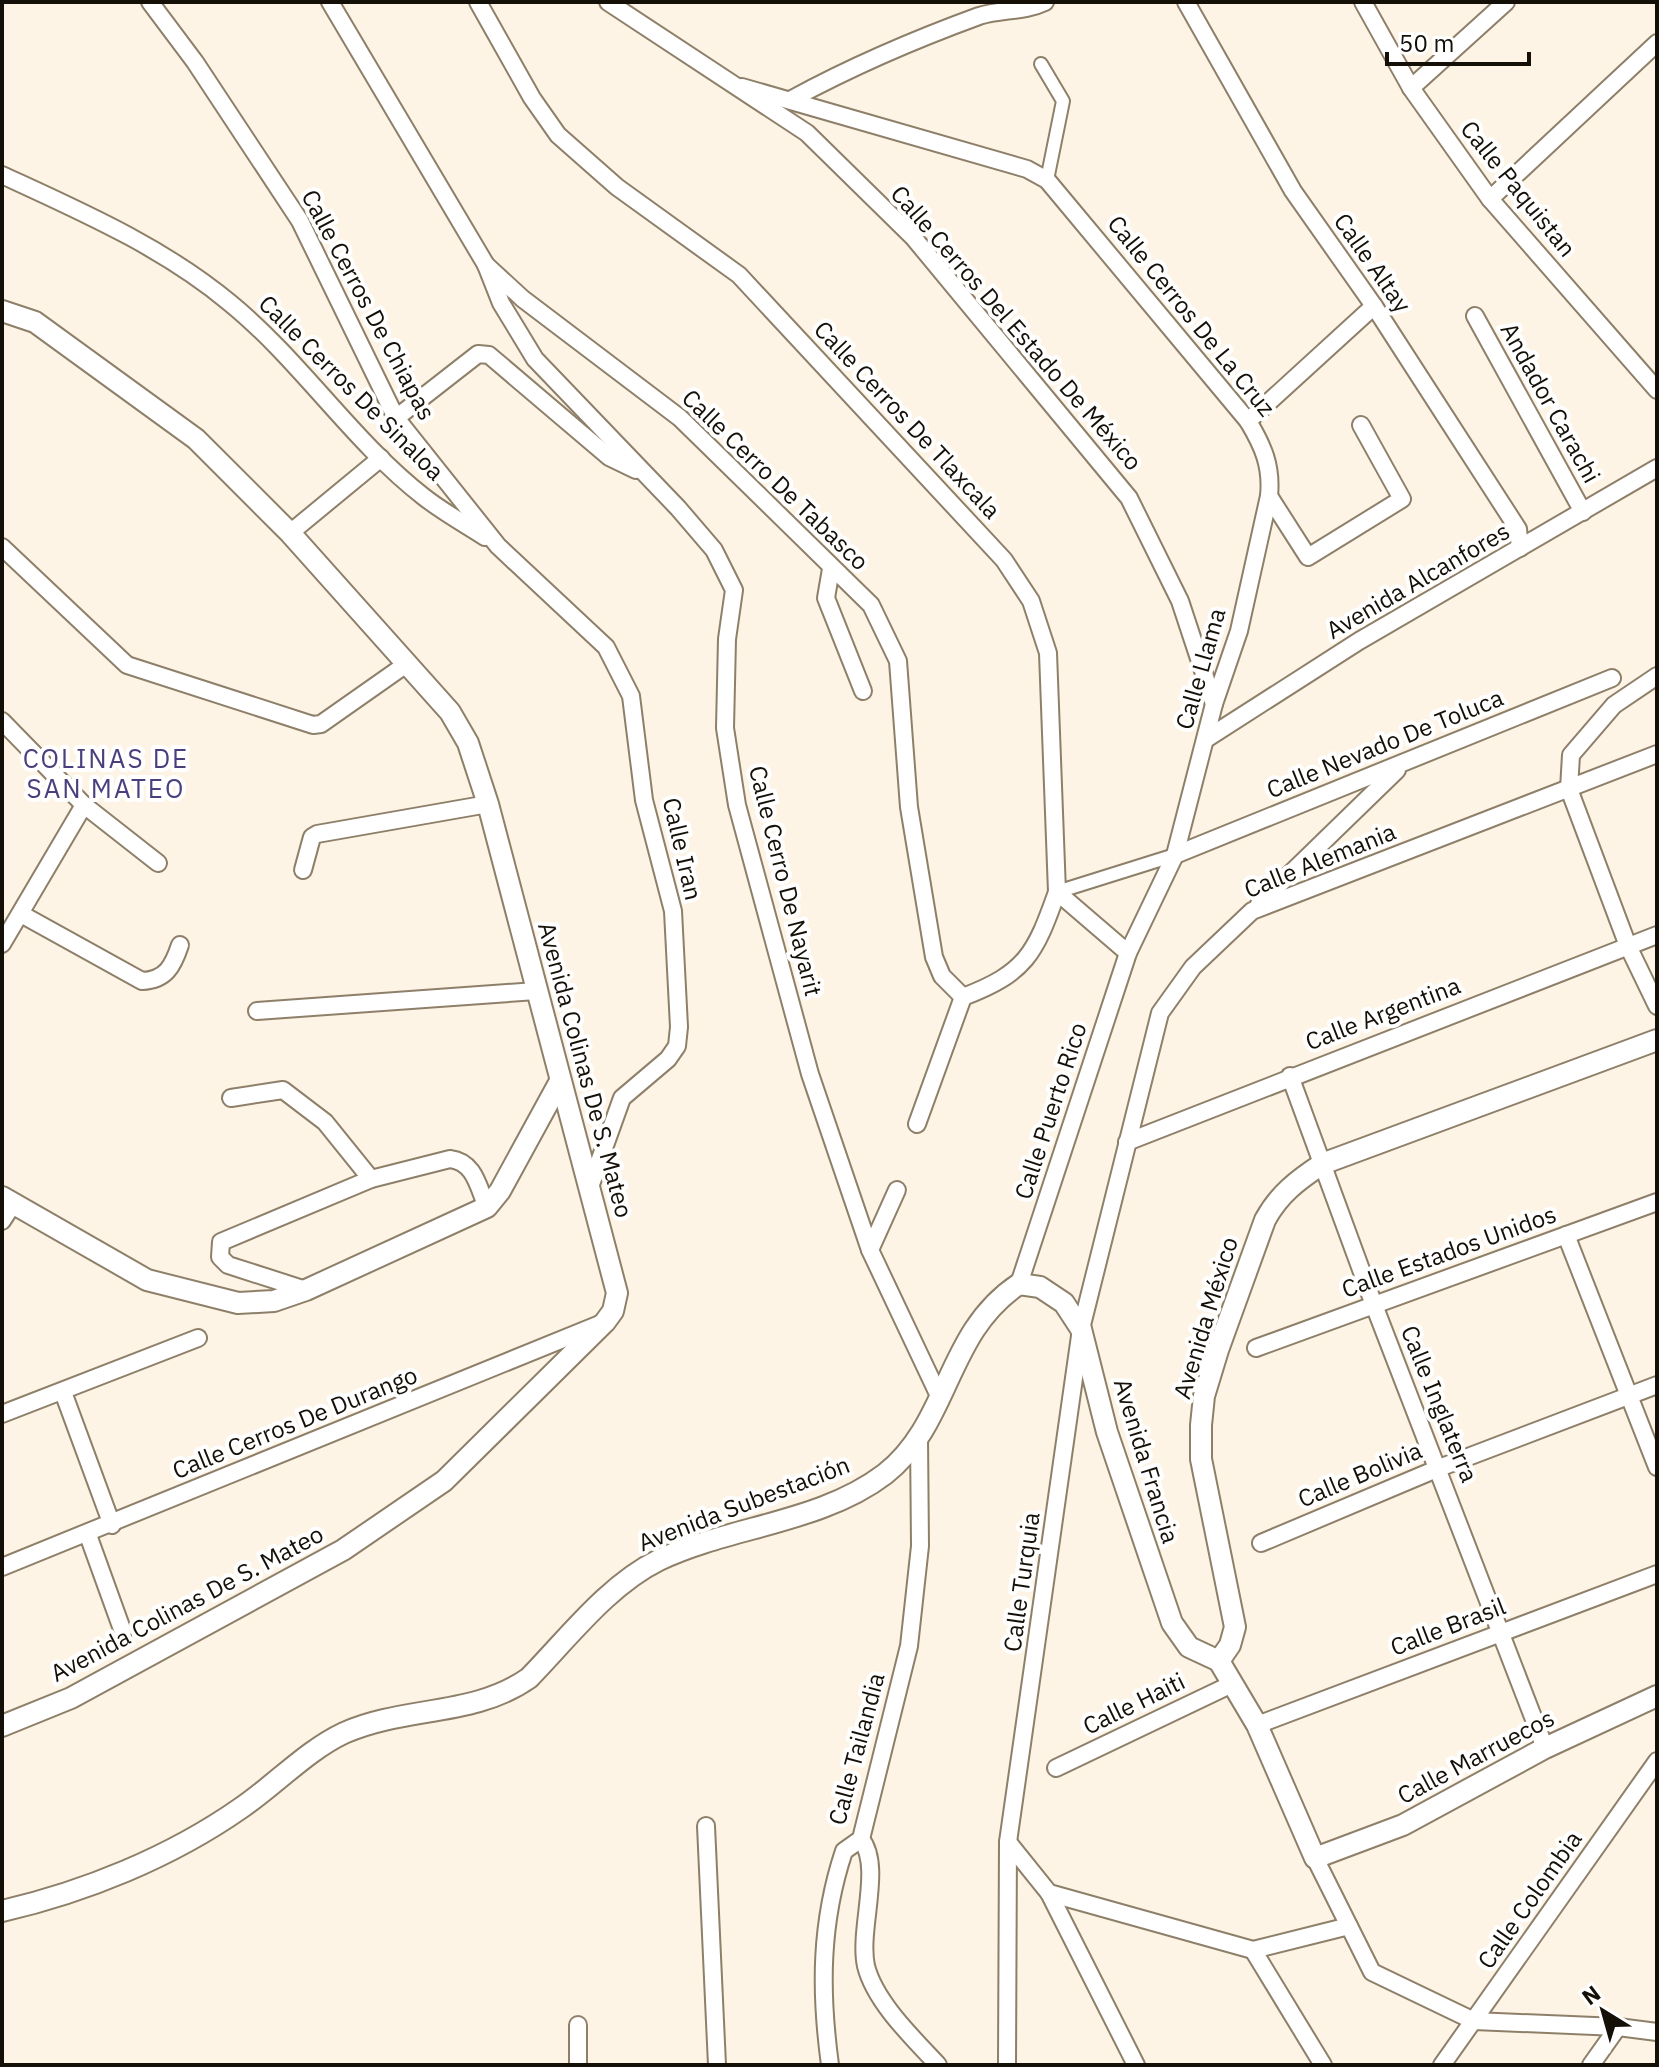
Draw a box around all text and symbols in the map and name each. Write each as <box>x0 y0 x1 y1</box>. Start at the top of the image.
scale bar <box>1387 16 1529 66</box>
text: 50 m <box>1399 27 1454 59</box>
street label: Calle Paquistan <box>1454 114 1584 263</box>
street label: Calle Cerros Del Estado De México <box>884 178 1150 477</box>
street label: Calle Cerros De Chiapas <box>295 184 443 425</box>
street label: Calle Altay <box>1327 206 1419 318</box>
street label: Calle Cerros De La Cruz <box>1101 208 1283 422</box>
street label: Calle Cerros De Sinaloa <box>252 288 452 487</box>
street label: Calle Cerros De Tlaxcala <box>807 313 1008 525</box>
street label: Andador Carachi <box>1494 317 1608 488</box>
street label: Calle Cerro De Tabasco <box>675 382 876 577</box>
street label: Avenida Alcanfores <box>1320 515 1515 646</box>
street label: Calle Llama <box>1167 604 1233 733</box>
street label: Calle Nevado De Toluca <box>1262 681 1508 805</box>
district label: COLINAS DE SAN MATEO <box>23 741 189 805</box>
street label: Calle Cerro De Nayarit <box>742 762 830 999</box>
street label: Calle Iran <box>656 794 710 903</box>
street label: Calle Alemania <box>1239 815 1400 905</box>
street label: Avenida Colinas De S. Mateo <box>531 918 641 1221</box>
street label: Calle Argentina <box>1301 969 1465 1057</box>
street label: Calle Puerto Rico <box>1006 1018 1094 1203</box>
street label: Calle Estados Unidos <box>1337 1197 1560 1305</box>
street label: Avenida México <box>1165 1233 1245 1403</box>
street label: Calle Inglaterra <box>1394 1320 1486 1487</box>
street label: Calle Cerros De Durango <box>167 1358 422 1486</box>
street label: Avenida Francia <box>1107 1374 1187 1547</box>
street label: Calle Bolivia <box>1293 1434 1427 1515</box>
street label: Avenida Subestación <box>633 1448 854 1558</box>
street label: Calle Turquia <box>995 1510 1047 1654</box>
street label: Avenida Colinas De S. Mateo <box>44 1517 329 1689</box>
street label: Calle Brasil <box>1385 1589 1510 1663</box>
street label: Calle Haiti <box>1077 1665 1190 1742</box>
street label: Calle Tailandia <box>820 1669 892 1828</box>
street label: Calle Marruecos <box>1392 1701 1560 1811</box>
street label: Calle Colombia <box>1470 1824 1589 1975</box>
north arrow <box>1563 1971 1643 2051</box>
text: N <box>1576 1978 1606 2011</box>

